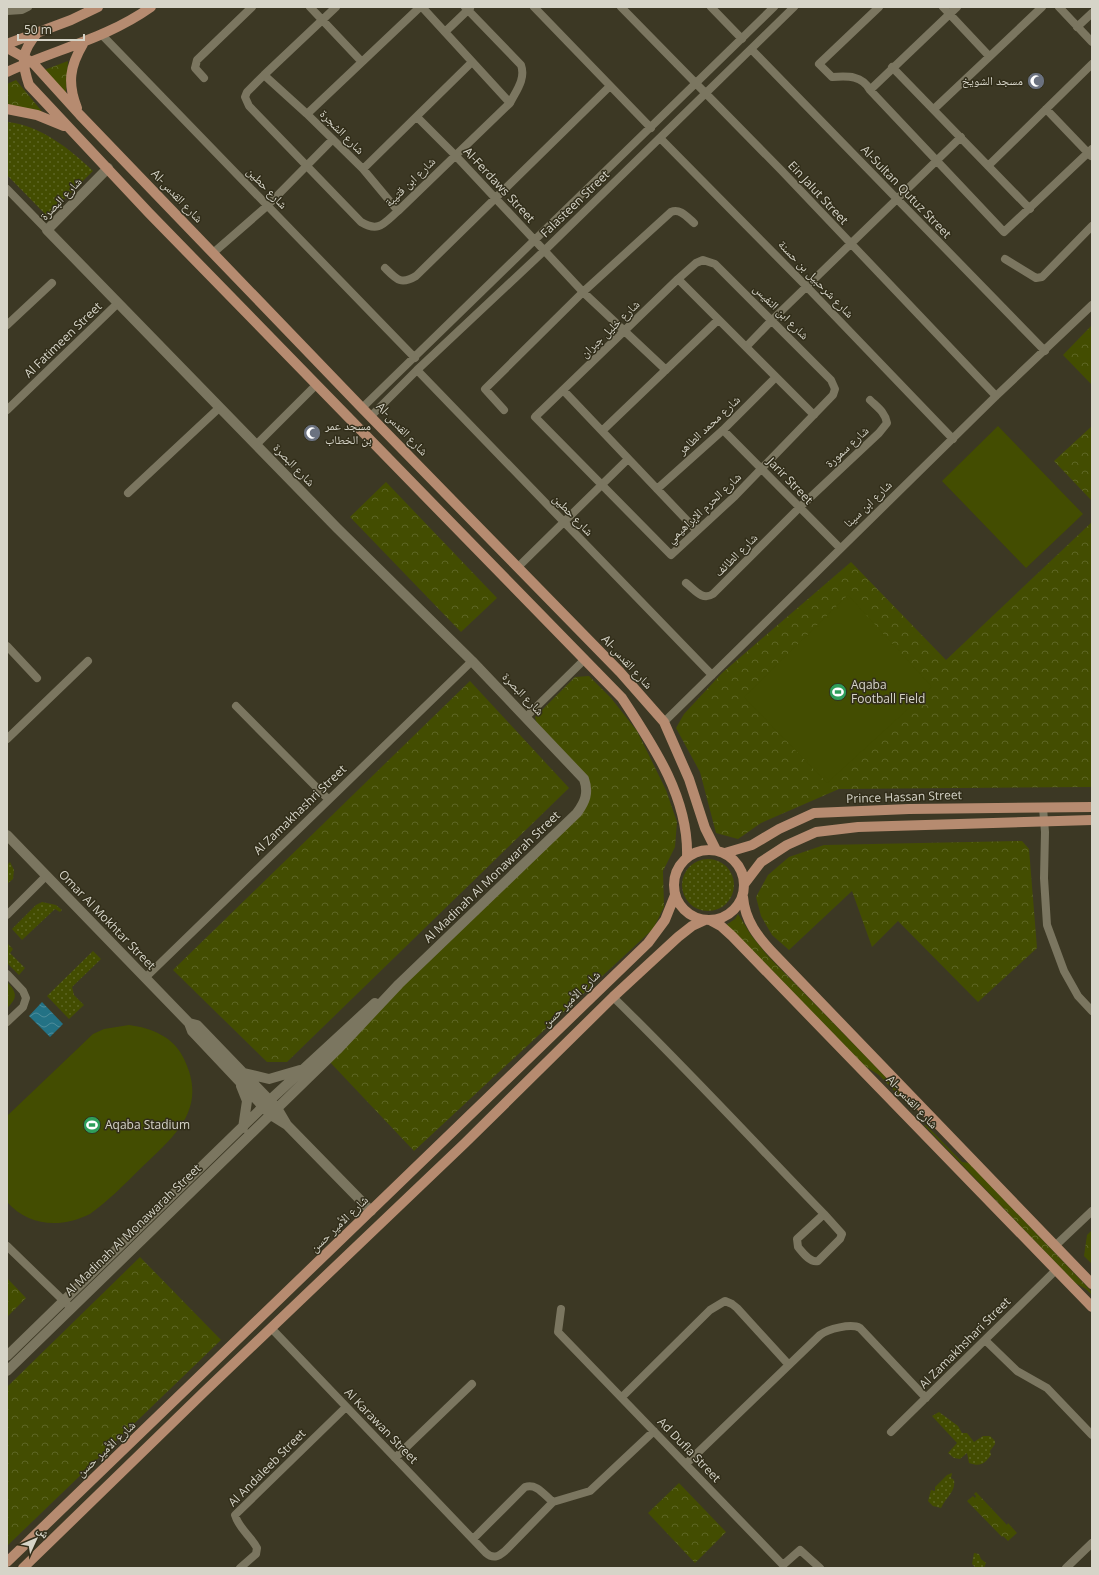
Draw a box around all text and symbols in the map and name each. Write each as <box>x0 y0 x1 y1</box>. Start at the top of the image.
scale bar <box>18 16 84 42</box>
text: 50 m <box>24 21 52 38</box>
mosque icon: مسجد الشويخ <box>1026 71 1046 91</box>
place label: مسجد الشويخ <box>962 72 1023 89</box>
street label: شارع الشجرة <box>316 105 369 158</box>
street label: Al-Sultan Qutuz Street <box>857 141 955 242</box>
street label: Al-Ferdaws Street <box>460 143 539 226</box>
street label: شارع ابن قتيبة <box>380 153 439 210</box>
street label: Ein Jalut Street <box>784 157 852 228</box>
street label: شارع حطين <box>243 163 292 212</box>
street label: Al-شارع القدس <box>148 165 207 226</box>
street label: Falasteen Street <box>536 166 613 241</box>
street label: شارع البصرة <box>36 173 86 224</box>
street label: شارع شرحبيل بن حسنة <box>775 236 858 321</box>
street label: شارع ابن النفيس <box>750 280 813 343</box>
street label: شارع خليل جبران <box>576 296 643 361</box>
street label: Al Fatimeen Street <box>20 298 105 381</box>
street label: شارع محمد الطاهر <box>673 391 744 459</box>
street label: Al-شارع القدس <box>373 398 432 459</box>
place label: مسجد عمر بن الخطاب <box>324 417 372 448</box>
street label: شارع سمورة <box>821 422 872 471</box>
mosque icon: مسجد عمر بن الخطاب <box>302 423 322 443</box>
street label: شارع البصرة <box>270 439 319 490</box>
street label: Jarir Street <box>763 453 817 508</box>
street label: شارع الحرم الإبراهيمي <box>662 468 746 548</box>
street label: شارع ابن سينا <box>840 476 896 531</box>
street label: شارع حطين <box>549 490 598 539</box>
street label: شارع الطائف <box>710 529 761 580</box>
street label: Al-شارع القدس <box>598 631 657 693</box>
street label: شارع البصرة <box>499 668 548 719</box>
place label: Aqaba Football Field <box>851 676 925 707</box>
sports icon: Aqaba Football Field <box>828 682 848 702</box>
street label: Al Zamakhashri Street <box>249 761 350 858</box>
street label: Prince Hassan Street <box>846 786 962 807</box>
street label: Al Madinah Al Monawarah Street <box>420 807 564 946</box>
street label: Omar Al Mokhtar Street <box>55 866 160 973</box>
street label: شارع الأمير حسن <box>538 966 604 1031</box>
street label: Al-شارع القدس <box>883 1071 942 1132</box>
sports icon: Aqaba Stadium <box>82 1115 102 1135</box>
place label: Aqaba Stadium <box>105 1116 190 1133</box>
street label: Al Madinah Al Monawarah Street <box>61 1160 205 1299</box>
street label: شارع الأمير حسن <box>306 1191 372 1256</box>
street label: Al Zamakhshari Street <box>915 1293 1014 1392</box>
street label: Al Karawan Street <box>341 1384 422 1467</box>
street label: Ad Dufla Street <box>654 1413 725 1486</box>
street label: شارع الأمير حسن <box>72 1417 139 1481</box>
street label: Al Andaleeb Street <box>224 1425 309 1510</box>
north arrow <box>16 1519 56 1559</box>
text: ش <box>33 1522 53 1542</box>

